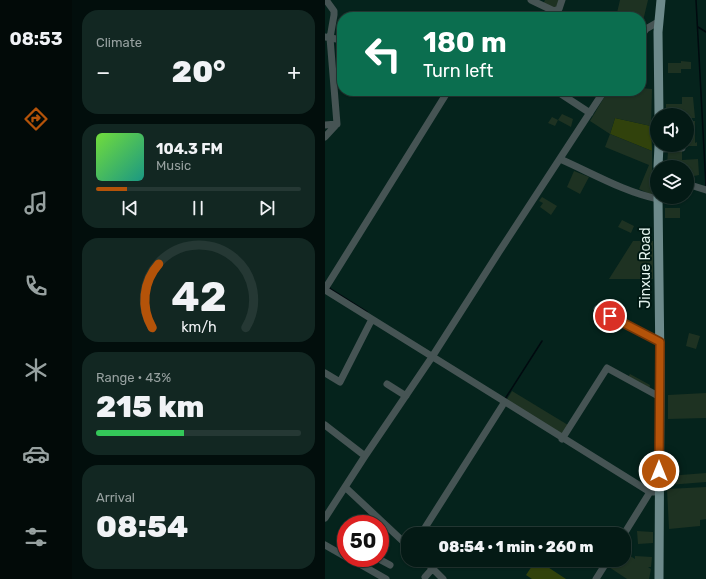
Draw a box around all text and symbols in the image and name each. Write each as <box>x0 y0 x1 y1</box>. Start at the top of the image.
text: 180 m <box>423 26 507 59</box>
text: 08:53 <box>9 28 63 50</box>
icon: left <box>357 28 409 80</box>
text: Climate <box>96 35 142 50</box>
text: 20° <box>172 54 226 90</box>
text: − <box>96 59 110 86</box>
text: + <box>287 59 301 86</box>
text: Turn left <box>423 60 493 82</box>
icon: directions <box>22 105 50 133</box>
map controls <box>650 108 694 204</box>
button: sound <box>650 108 694 152</box>
text: 104.3 FM <box>156 140 223 158</box>
text: Music <box>156 158 191 173</box>
button: layers <box>650 160 694 204</box>
icon: music <box>22 189 50 217</box>
icon: previous <box>119 197 141 219</box>
icon: pause <box>187 197 209 219</box>
icon: next <box>256 197 278 219</box>
street label: Jinxue Road <box>637 227 654 309</box>
text: 42 <box>171 271 226 320</box>
icon: phone <box>22 272 50 300</box>
pin <box>593 299 627 333</box>
icon: arrive <box>599 305 621 327</box>
text: km/h <box>181 318 216 335</box>
icon: climate <box>22 356 50 384</box>
text: Range · 43% <box>96 370 171 385</box>
text: 215 km <box>96 389 204 425</box>
icon: car <box>22 440 50 468</box>
position arrow <box>638 450 680 492</box>
text: Arrival <box>96 490 135 505</box>
text: 08:54 <box>96 509 188 545</box>
speed limit sign: 50 <box>337 515 389 567</box>
icon: filters <box>22 523 50 551</box>
text: 08:54 · 1 min · 260 m <box>439 538 593 556</box>

